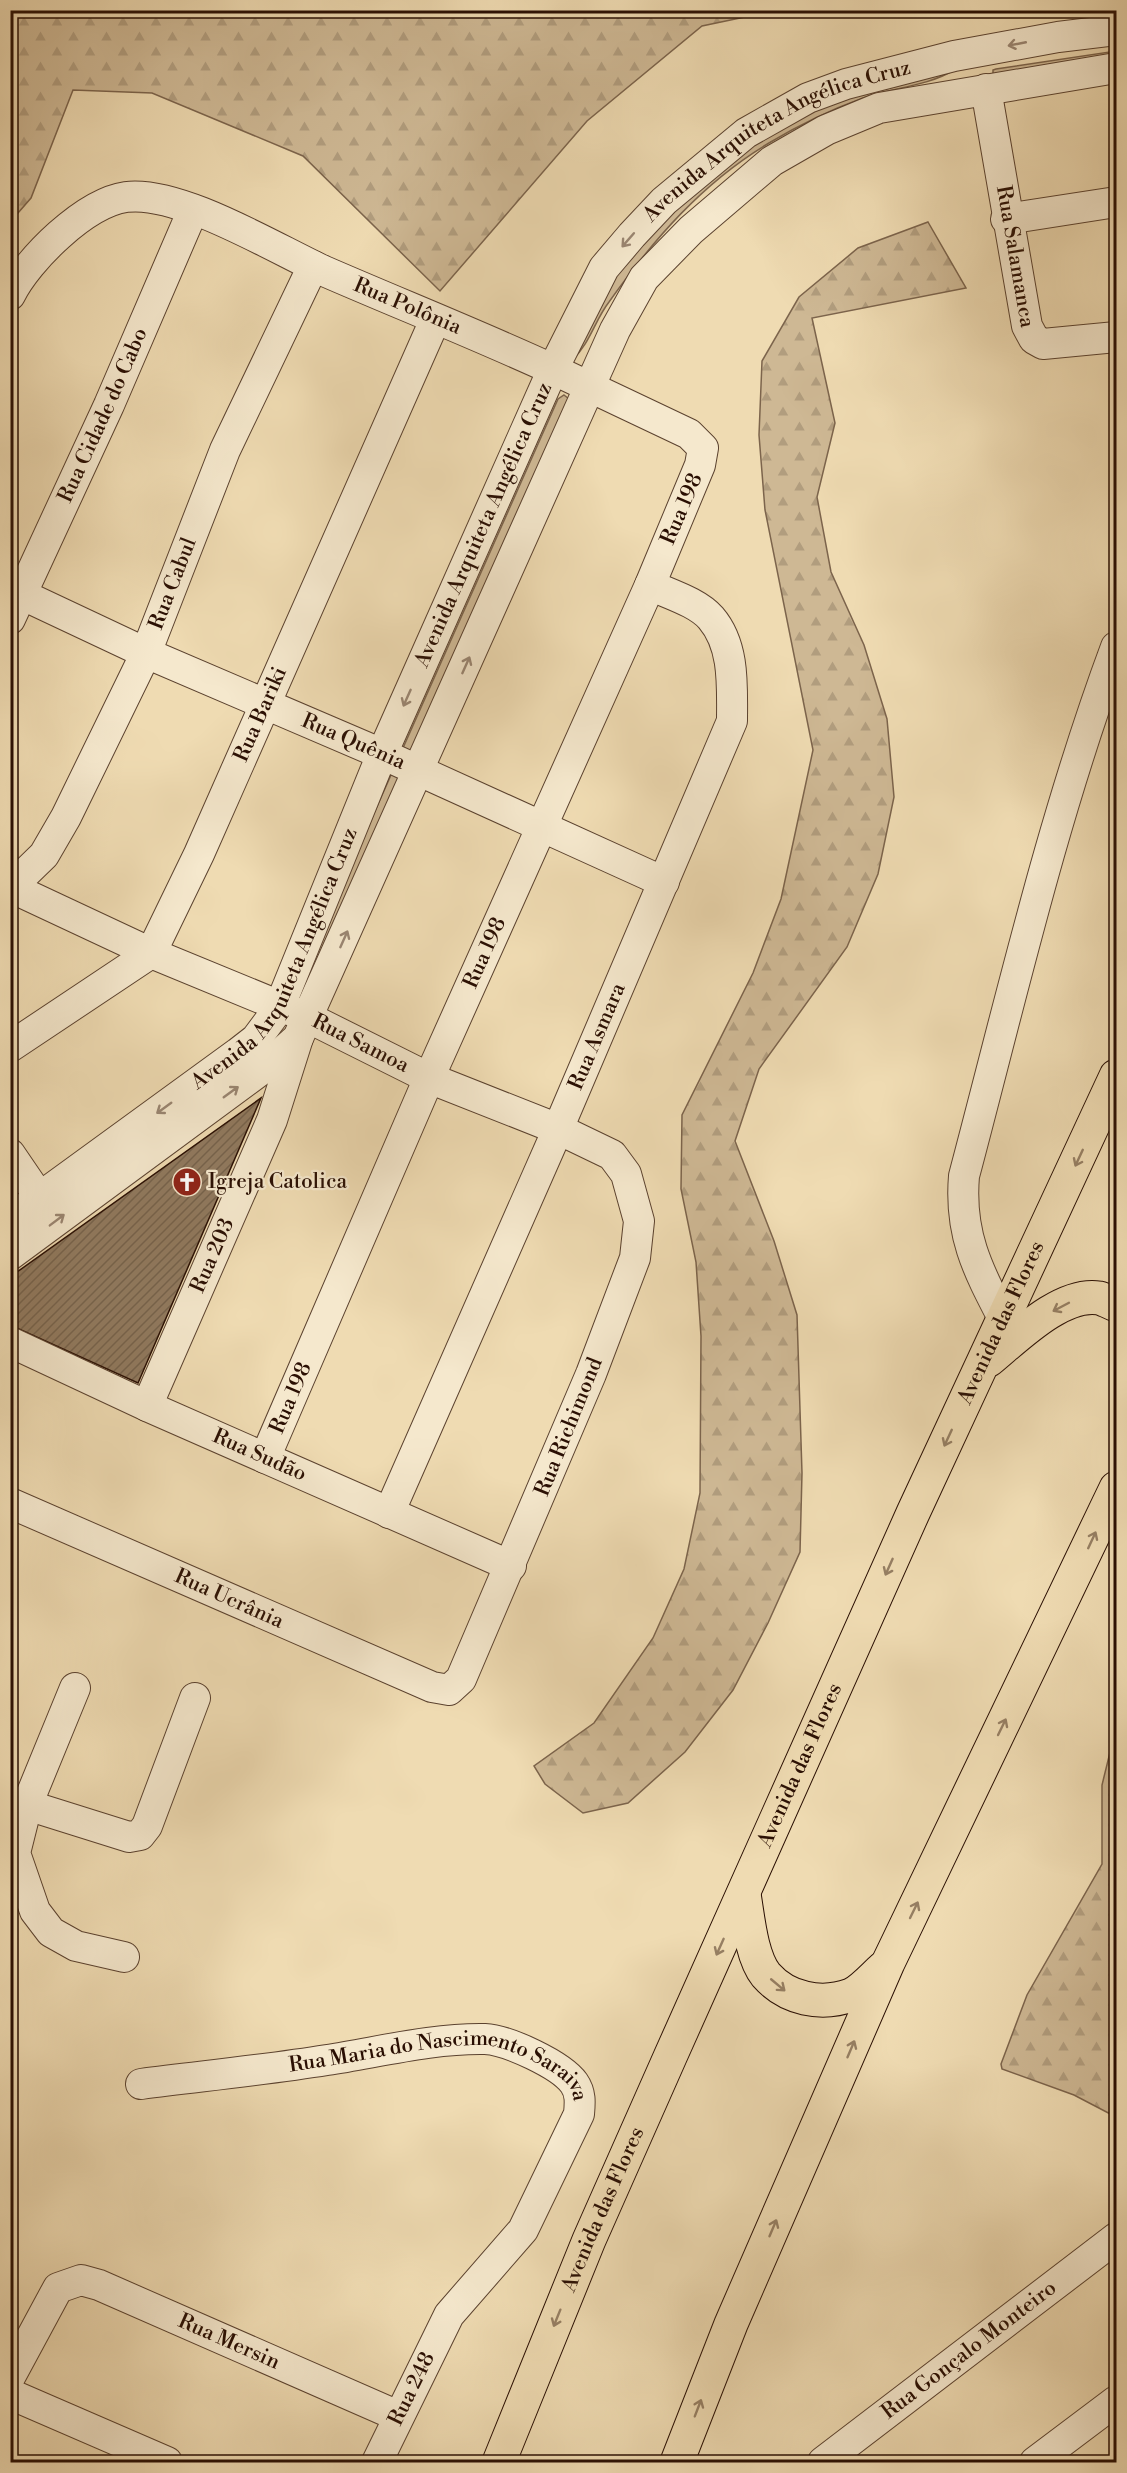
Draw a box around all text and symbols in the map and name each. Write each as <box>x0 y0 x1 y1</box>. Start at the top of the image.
one-way arrow <box>1008 39 1027 50</box>
street label: Avenida Arquiteta Angélica Cruz <box>637 55 914 228</box>
street label: Rua Salamanca <box>990 183 1040 330</box>
one-way arrow <box>621 232 635 247</box>
street label: Rua Polônia <box>350 272 465 341</box>
street label: Rua Cidade do Cabo <box>53 324 154 507</box>
street label: Avenida Arquiteta Angélica Cruz <box>409 379 558 673</box>
street label: Rua 198 <box>655 469 709 549</box>
street label: Rua Cabul <box>143 534 203 634</box>
one-way arrow <box>461 657 473 675</box>
street label: Rua Bariki <box>228 663 293 766</box>
one-way arrow <box>401 688 412 706</box>
street label: Rua Quênia <box>298 708 410 776</box>
street label: Avenida Arquiteta Angélica Cruz <box>185 824 364 1096</box>
street label: Rua 198 <box>458 913 512 993</box>
one-way arrow <box>339 931 350 949</box>
street label: Rua Asmara <box>563 979 632 1094</box>
street label: Rua Samoa <box>308 1009 414 1079</box>
one-way arrow <box>223 1086 239 1099</box>
one-way arrow <box>156 1101 172 1114</box>
one-way arrow <box>1073 1148 1085 1166</box>
church icon: Igreja Catolica <box>171 1166 203 1198</box>
place label: Igreja Catolica <box>208 1169 348 1195</box>
one-way arrow <box>49 1214 65 1226</box>
street label: Rua 203 <box>185 1214 240 1297</box>
street label: Avenida das Flores <box>952 1237 1050 1410</box>
one-way arrow <box>1053 1301 1070 1313</box>
street label: Rua Richimond <box>529 1354 609 1500</box>
street label: Rua 198 <box>264 1358 318 1438</box>
street label: Rua Sudão <box>208 1423 310 1487</box>
one-way arrow <box>941 1429 953 1447</box>
one-way arrow <box>1087 1532 1099 1550</box>
one-way arrow <box>883 1558 894 1576</box>
street label: Rua Ucrânia <box>170 1563 288 1635</box>
street label: Avenida das Flores <box>752 1679 848 1853</box>
one-way arrow <box>997 1719 1009 1737</box>
one-way arrow <box>908 1902 920 1920</box>
one-way arrow <box>714 1938 725 1956</box>
one-way arrow <box>770 1978 786 1991</box>
street label: Rua Maria do Nascimento Saraiva <box>287 2026 593 2103</box>
one-way arrow <box>846 2040 857 2059</box>
street label: Avenida das Flores <box>556 2123 650 2297</box>
one-way arrow <box>768 2219 779 2238</box>
street label: Rua Gonçalo Monteiro <box>877 2275 1062 2425</box>
street label: Rua Mersin <box>174 2308 284 2376</box>
one-way arrow <box>551 2309 562 2327</box>
street label: Rua 248 <box>383 2348 441 2430</box>
one-way arrow <box>694 2399 705 2418</box>

